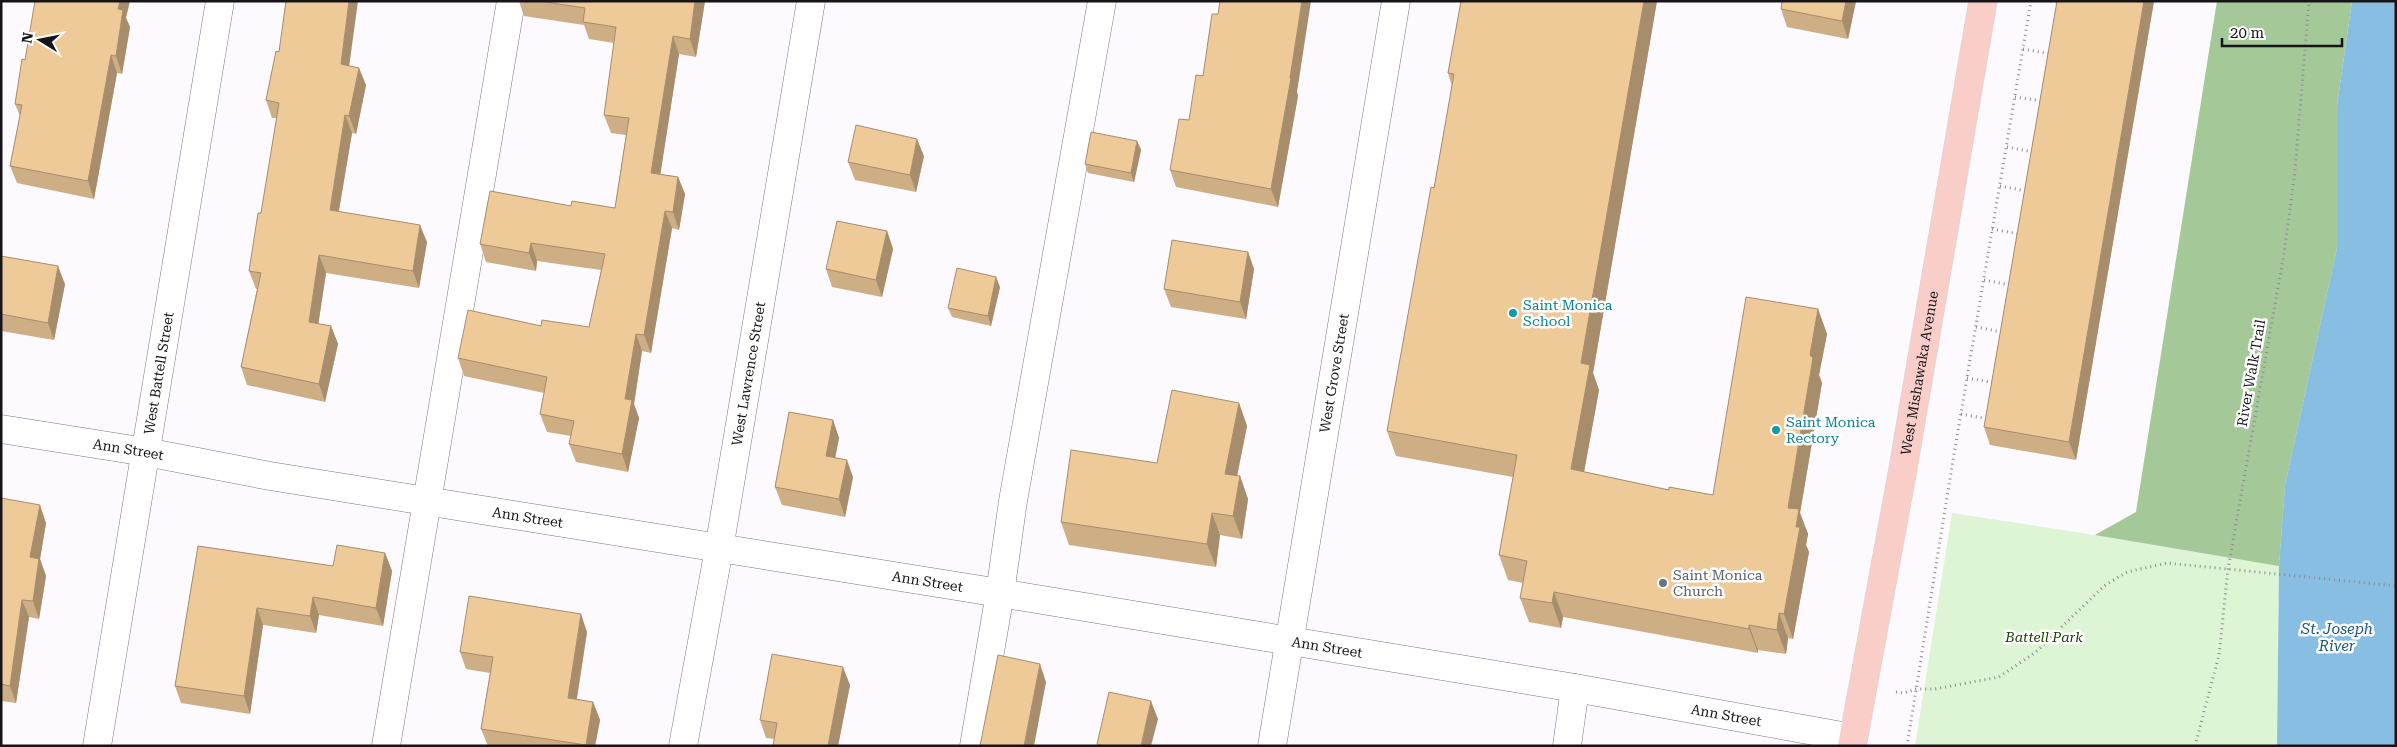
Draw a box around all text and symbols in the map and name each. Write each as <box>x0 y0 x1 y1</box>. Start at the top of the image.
north arrow <box>15 15 65 65</box>
scale bar <box>2222 15 2342 47</box>
text: 20 m <box>2230 24 2265 42</box>
text: N <box>18 31 36 44</box>
street label: West Mishawaka Avenue <box>1897 289 1941 456</box>
place label: Saint Monica School <box>1523 297 1613 329</box>
street label: West Lawrence Street <box>728 300 768 447</box>
marker: Saint Monica School <box>1507 307 1519 319</box>
street label: West Battell Street <box>141 311 177 435</box>
street label: West Grove Street <box>1316 312 1352 434</box>
street label: River Walk Trail <box>2234 318 2268 428</box>
place label: Saint Monica Rectory <box>1786 414 1876 446</box>
marker: Saint Monica Rectory <box>1770 424 1782 436</box>
street label: Ann Street <box>92 436 165 463</box>
street label: Ann Street <box>491 504 564 531</box>
place label: Saint Monica Church <box>1673 567 1763 599</box>
street label: Ann Street <box>891 568 964 595</box>
marker: Saint Monica Church <box>1657 577 1669 589</box>
water label: St. Joseph River <box>2300 620 2373 655</box>
park label: Battell Park <box>2004 629 2083 645</box>
street label: Ann Street <box>1291 633 1364 661</box>
street label: Ann Street <box>1690 701 1763 729</box>

